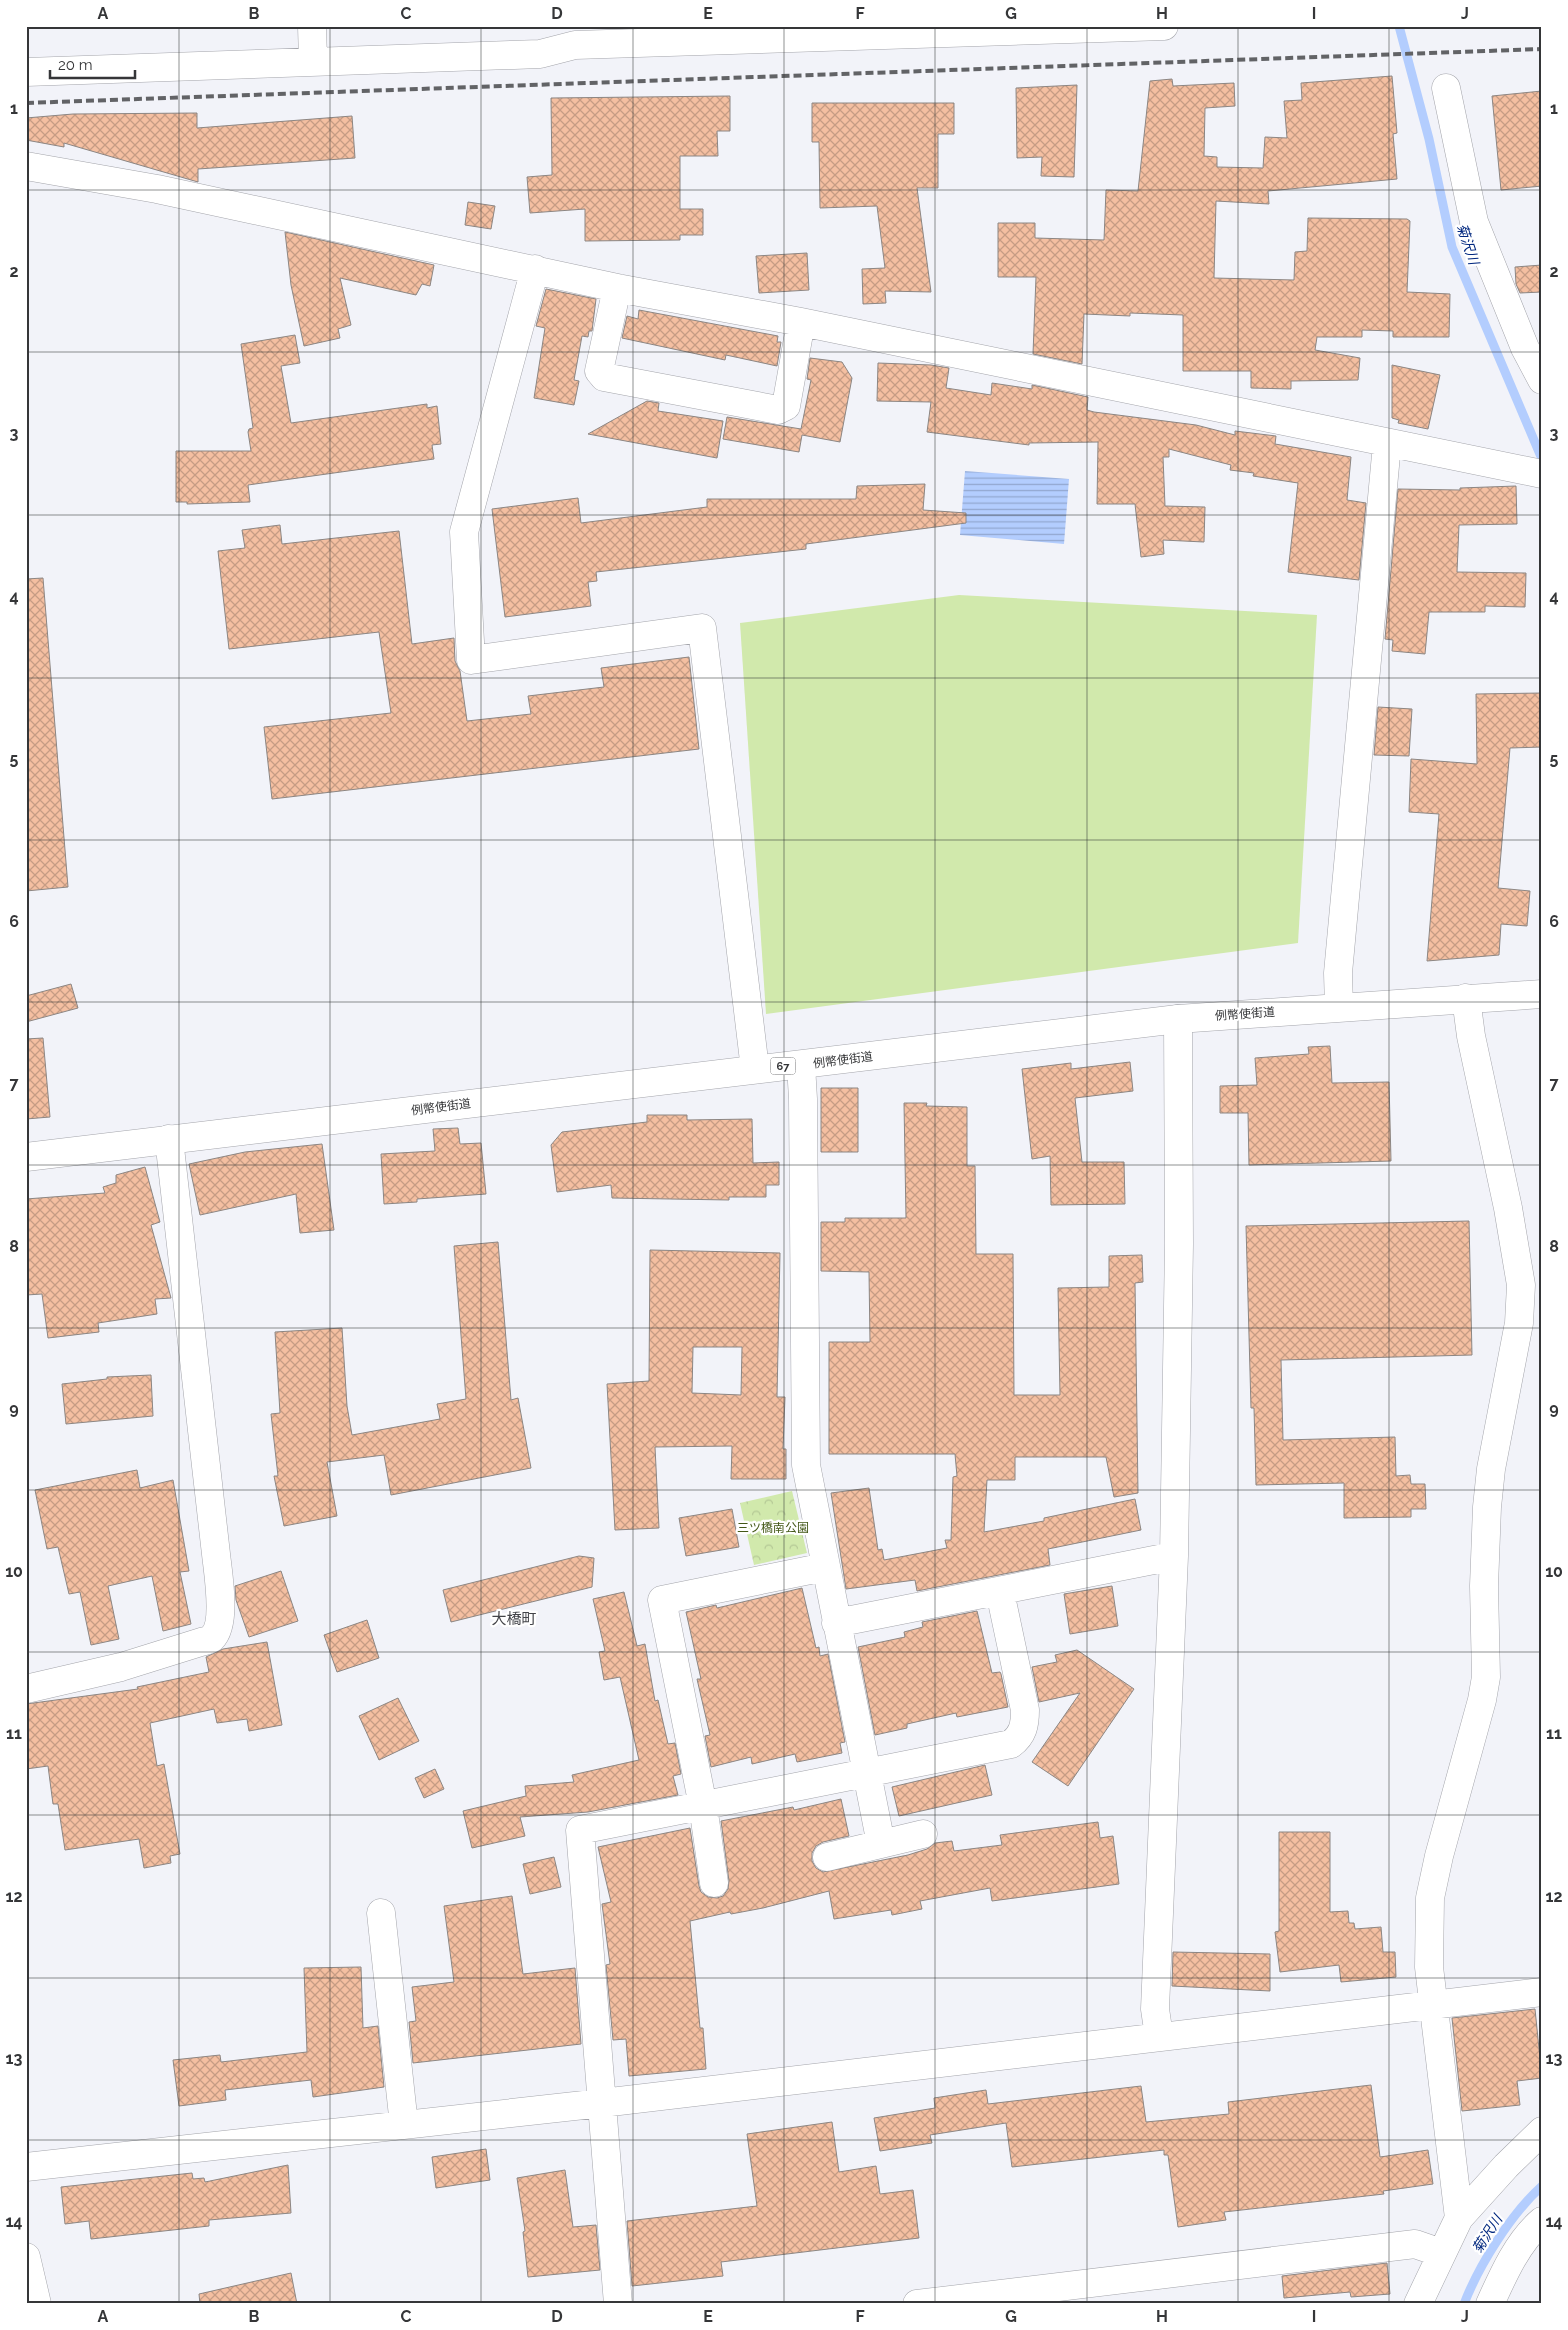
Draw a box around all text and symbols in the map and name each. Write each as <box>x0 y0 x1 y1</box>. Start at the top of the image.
text: A <box>98 4 109 23</box>
text: B <box>249 4 260 23</box>
text: C <box>401 4 412 23</box>
text: D <box>551 4 563 23</box>
text: E <box>703 4 713 23</box>
text: F <box>855 4 865 23</box>
text: G <box>1005 4 1017 23</box>
text: H <box>1156 4 1168 23</box>
text: I <box>1312 4 1316 23</box>
text: J <box>1461 4 1469 23</box>
scale bar <box>50 48 135 80</box>
text: 20 m <box>58 56 93 74</box>
text: 1 <box>10 99 18 118</box>
text: 1 <box>1550 99 1558 118</box>
water label: 菊沢川 <box>1454 222 1483 268</box>
text: 2 <box>9 262 19 281</box>
text: 2 <box>1549 262 1559 281</box>
text: 3 <box>10 424 19 443</box>
text: 3 <box>1550 424 1559 443</box>
text: 4 <box>9 587 19 606</box>
text: 4 <box>1549 587 1559 606</box>
text: 5 <box>10 749 19 768</box>
text: 5 <box>1550 749 1559 768</box>
text: 6 <box>9 912 19 931</box>
text: 6 <box>1549 912 1559 931</box>
street label: 例幣使街道 <box>1215 1005 1275 1023</box>
street label: 例幣使街道 <box>812 1049 874 1071</box>
road number: 67 <box>770 1058 796 1074</box>
text: 7 <box>10 1074 19 1093</box>
text: 7 <box>1550 1074 1559 1093</box>
street label: 例幣使街道 <box>410 1096 472 1118</box>
text: 8 <box>9 1237 19 1256</box>
text: 8 <box>1549 1237 1559 1256</box>
text: 9 <box>9 1399 19 1418</box>
text: 9 <box>1549 1399 1559 1418</box>
park label: 三ツ橋南公園 <box>737 1521 809 1535</box>
text: 10 <box>5 1562 23 1581</box>
text: 10 <box>1545 1562 1563 1581</box>
district label: 大橋町 <box>491 1610 537 1628</box>
text: 11 <box>6 1724 22 1743</box>
text: 11 <box>1546 1724 1562 1743</box>
text: 12 <box>6 1887 22 1906</box>
text: 12 <box>1546 1887 1562 1906</box>
text: 13 <box>6 2049 22 2068</box>
text: 13 <box>1546 2049 1562 2068</box>
water label: 菊沢川 <box>1469 2210 1506 2256</box>
text: 14 <box>5 2212 23 2231</box>
text: 14 <box>1545 2212 1563 2231</box>
text: A <box>98 2307 109 2326</box>
text: B <box>249 2307 260 2326</box>
text: C <box>401 2307 412 2326</box>
text: D <box>551 2307 563 2326</box>
text: E <box>703 2307 713 2326</box>
text: F <box>855 2307 865 2326</box>
text: G <box>1005 2307 1017 2326</box>
text: H <box>1156 2307 1168 2326</box>
text: I <box>1312 2307 1316 2326</box>
text: J <box>1461 2307 1469 2326</box>

